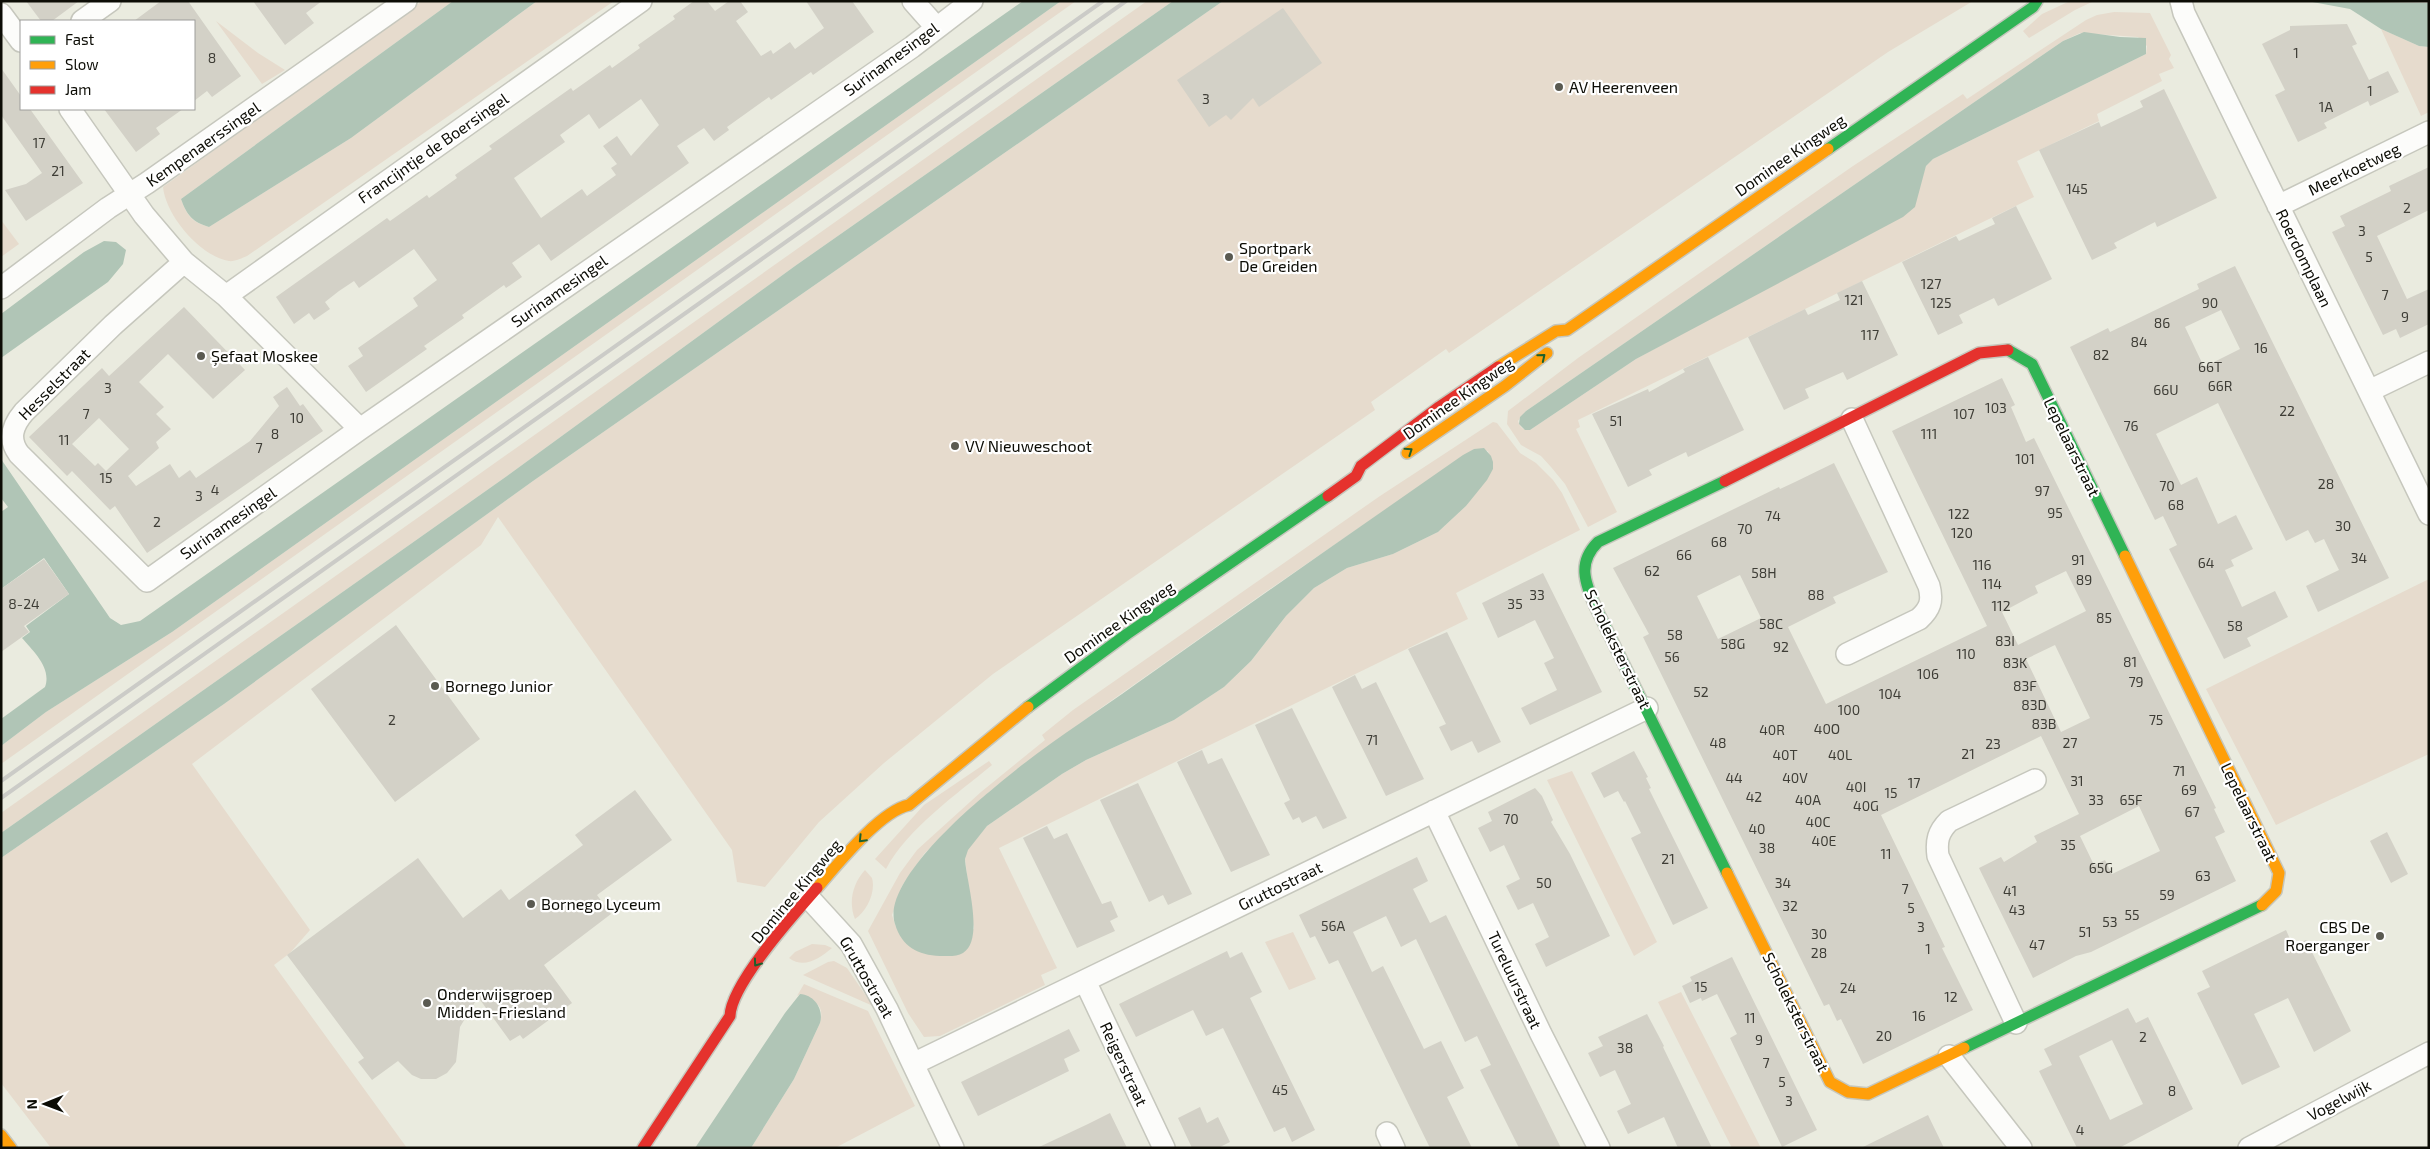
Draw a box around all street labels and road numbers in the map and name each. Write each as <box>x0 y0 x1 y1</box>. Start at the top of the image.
street label: Surinamesingel <box>840 18 942 99</box>
street label: Francijntje de Boersingel <box>354 88 512 208</box>
street label: Kempenaerssingel <box>142 97 263 190</box>
street label: Dominee Kingweg <box>1731 109 1848 200</box>
street label: Meerkoetweg <box>2305 138 2403 199</box>
street label: Roerdomplaan <box>2272 206 2336 310</box>
street label: Surinamesingel <box>507 250 611 331</box>
street label: Hesselstraat <box>14 344 93 423</box>
street label: Dominee Kingweg <box>1399 352 1516 443</box>
street label: Lepelaarstraat <box>2040 394 2105 499</box>
street label: Surinamesingel <box>176 482 280 563</box>
street label: Dominee Kingweg <box>1060 576 1177 667</box>
street label: Scholeksterstraat <box>1581 586 1656 711</box>
street label: Lepelaarstraat <box>2217 759 2282 864</box>
street label: Dominee Kingweg <box>747 835 845 947</box>
street label: Gruttostraat <box>1235 857 1325 914</box>
street label: Tureluurstraat <box>1485 928 1546 1032</box>
street label: Gruttostraat <box>836 933 898 1021</box>
street label: Scholeksterstraat <box>1759 949 1834 1074</box>
street label: Reigerstraat <box>1097 1019 1152 1109</box>
street label: Vogelwijk <box>2304 1075 2374 1125</box>

